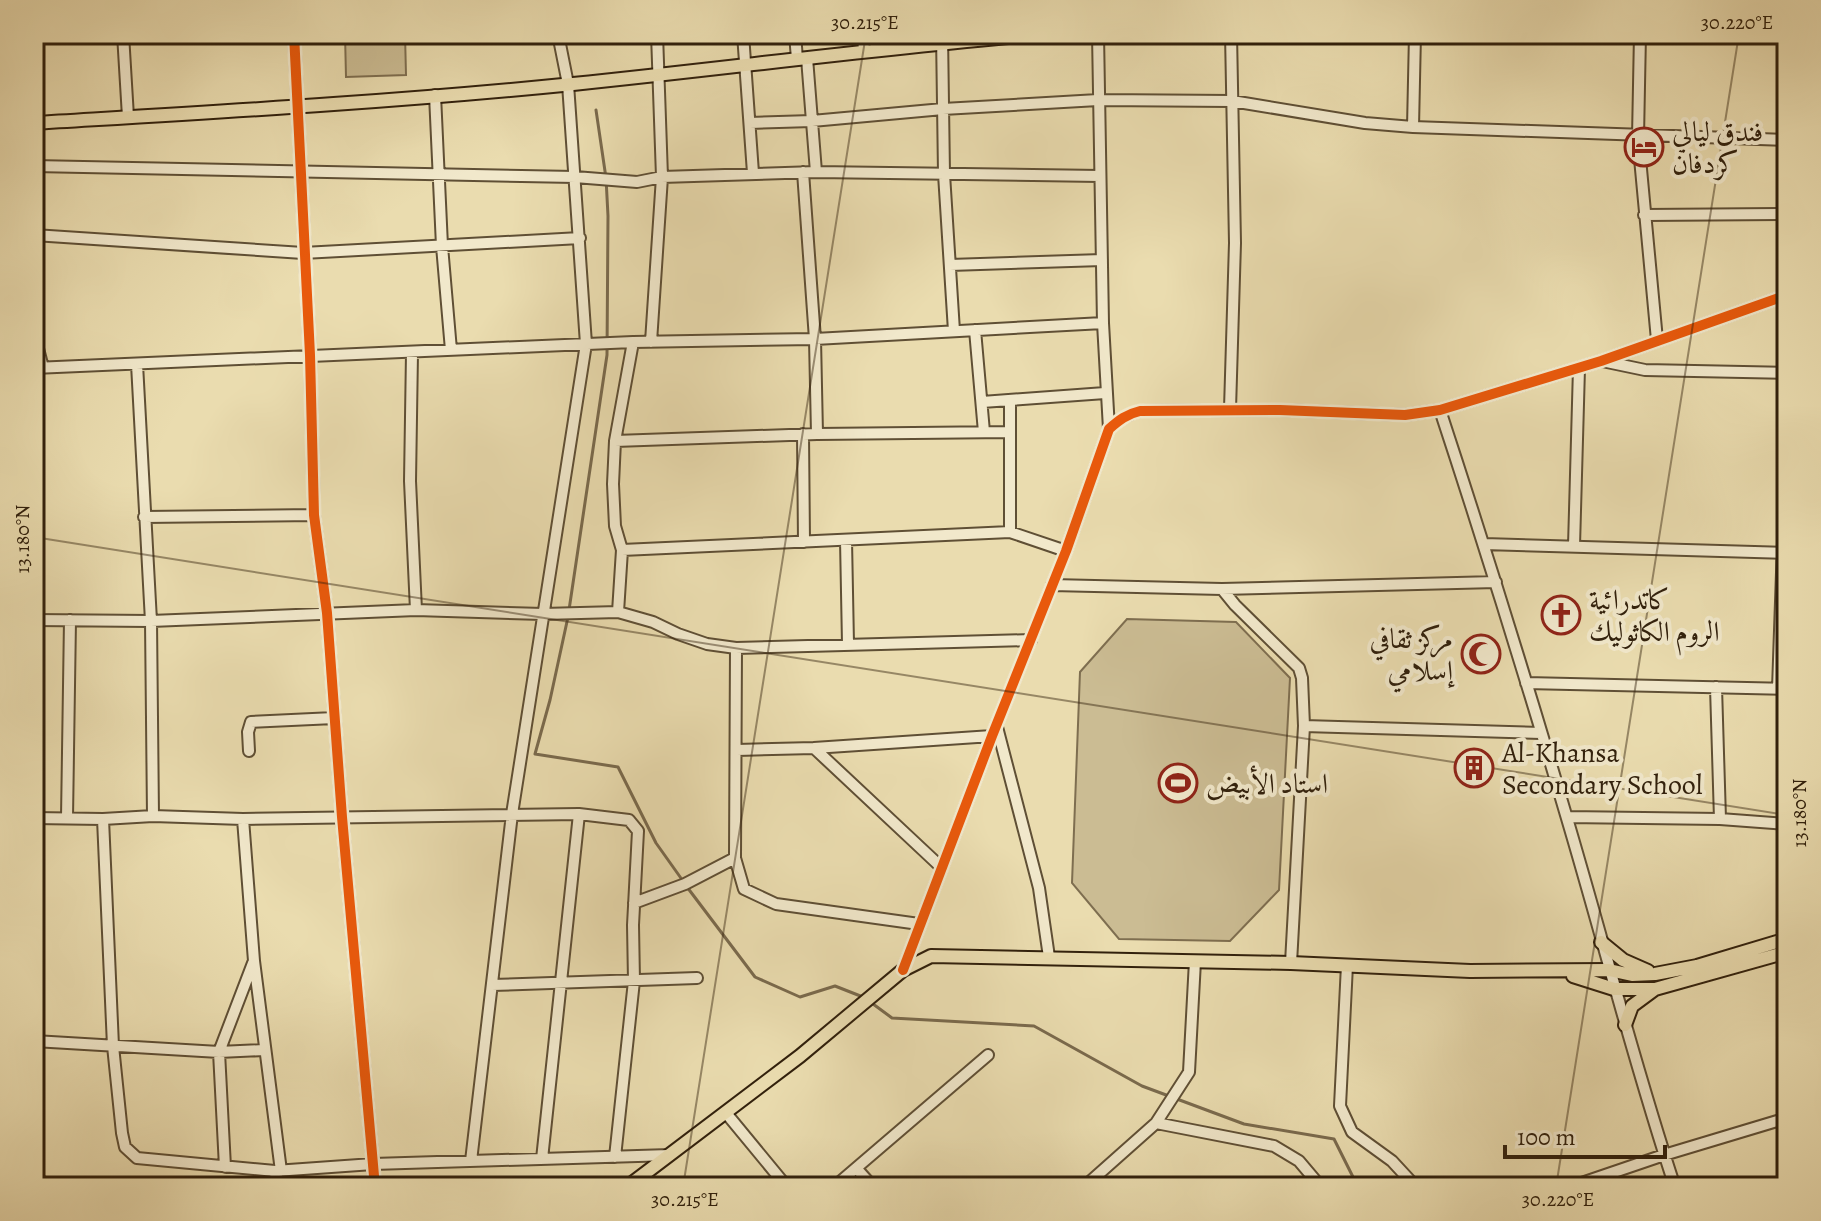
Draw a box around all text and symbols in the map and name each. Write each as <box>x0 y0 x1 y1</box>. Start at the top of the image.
text: 30.215°E <box>831 9 899 36</box>
text: 30.220°E <box>1701 9 1773 36</box>
place label: فندق ليالي كردفان <box>1672 113 1763 183</box>
hotel icon: فندق ليالي كردفان <box>1623 126 1665 168</box>
text: 13.180°N <box>9 505 36 573</box>
place label: كاتدرائية الروم الكاثوليك <box>1589 581 1719 656</box>
church icon: كاتدرائية الروم الكاثوليك <box>1540 594 1582 636</box>
place label: مركز ثقافي إسلامي <box>1370 620 1455 693</box>
mosque icon: مركز ثقافي إسلامي <box>1460 633 1502 675</box>
place label: Al-Khansa Secondary School <box>1501 734 1703 804</box>
building icon: Al-Khansa Secondary School <box>1453 747 1495 789</box>
sports icon: استاد الأبيض <box>1157 762 1199 804</box>
place label: استاد الأبيض <box>1206 765 1328 803</box>
text: 13.180°N <box>1786 779 1813 847</box>
scale bar <box>1505 1109 1665 1159</box>
text: 100 m <box>1517 1121 1576 1153</box>
text: 30.215°E <box>651 1186 719 1213</box>
text: 30.220°E <box>1522 1186 1594 1213</box>

